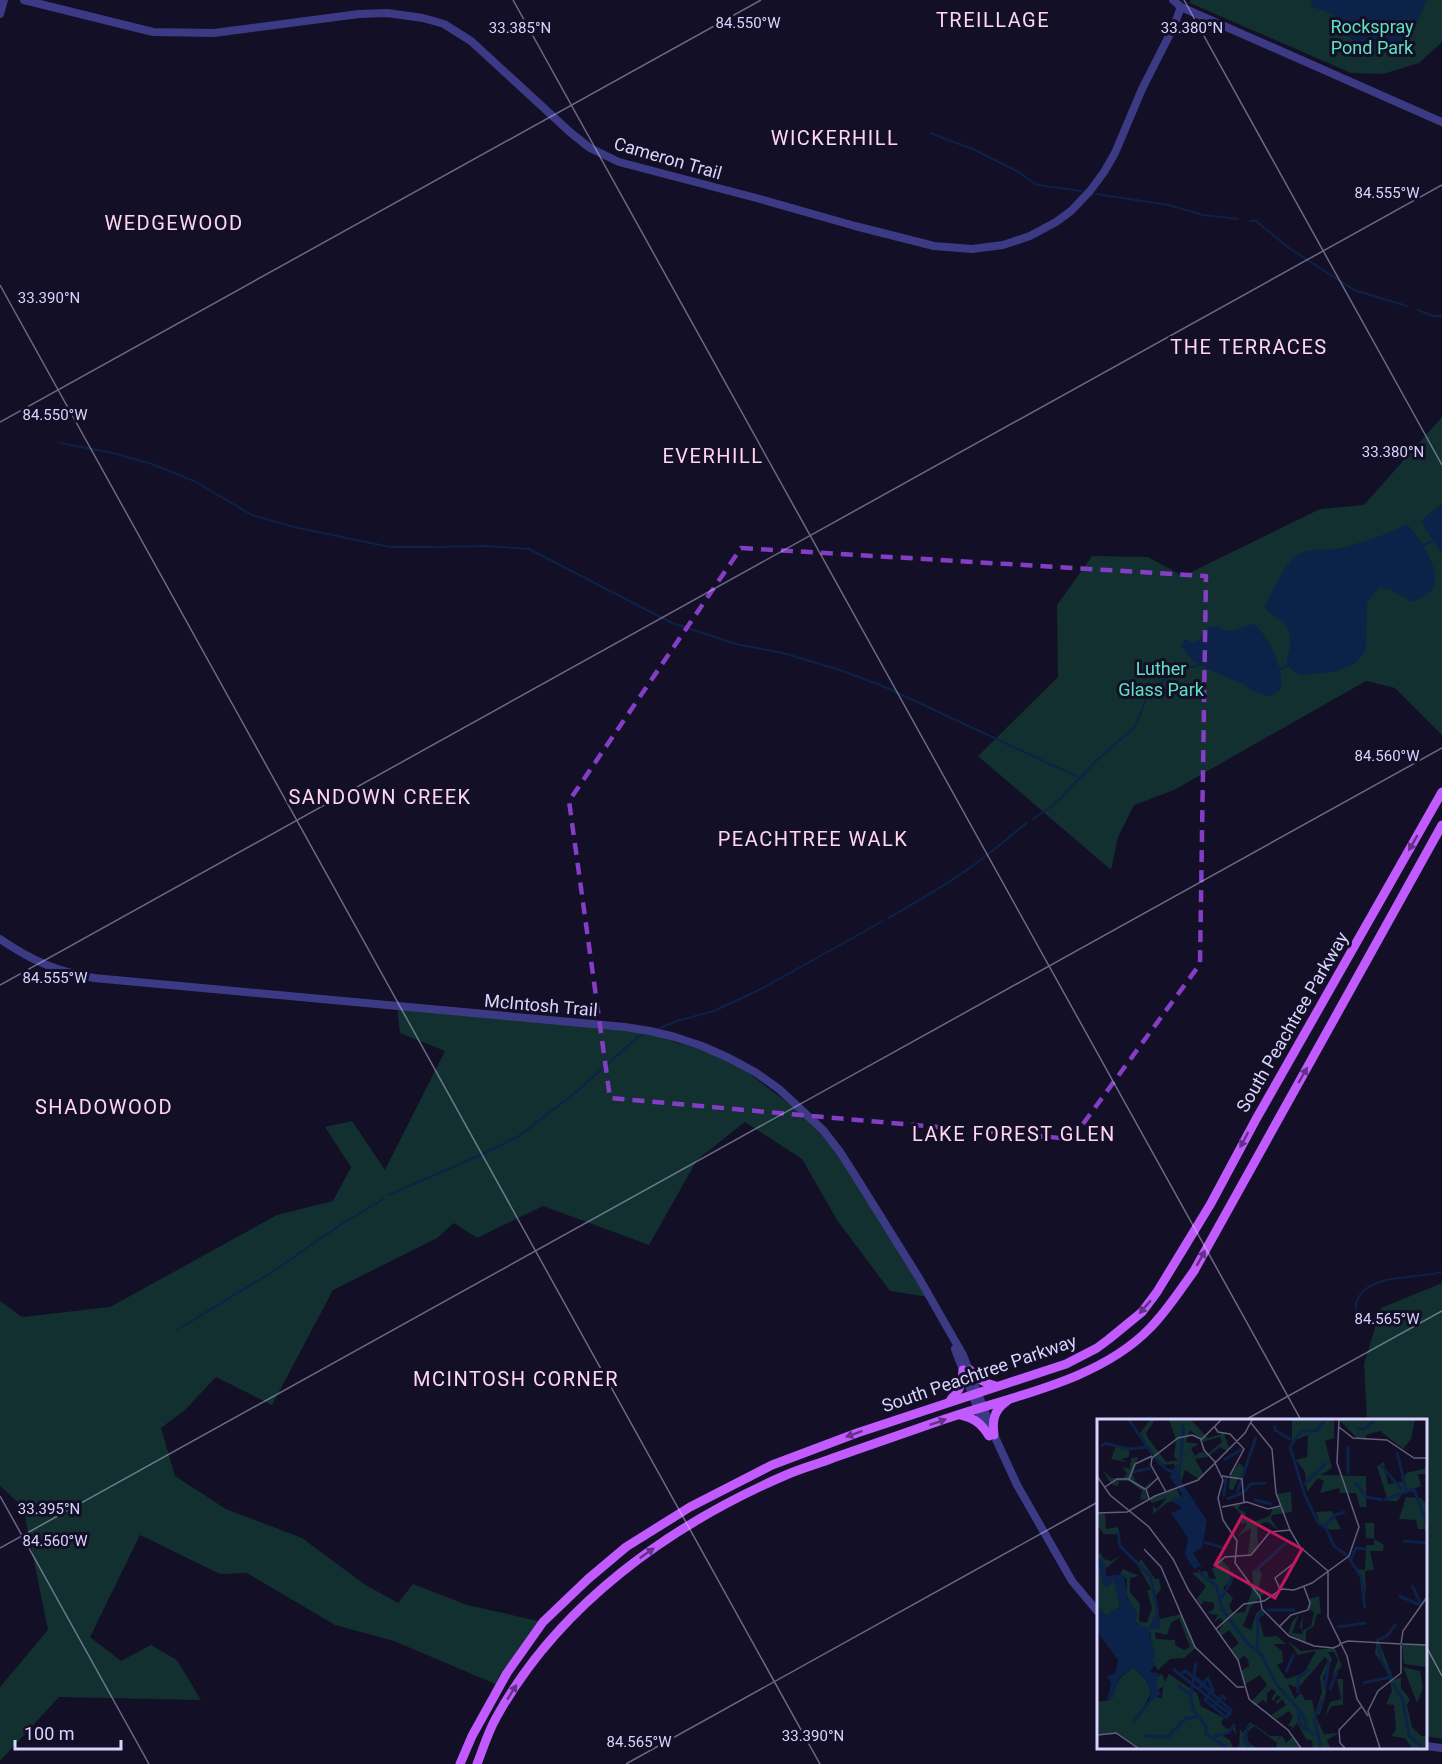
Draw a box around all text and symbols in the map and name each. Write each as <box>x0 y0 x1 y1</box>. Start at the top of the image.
district label: TREILLAGE <box>936 8 1050 32</box>
text: 84.550°W <box>715 14 781 32</box>
park label: Rockspray Pond Park <box>1330 16 1414 58</box>
text: 33.385°N <box>489 19 551 37</box>
text: 33.380°N <box>1161 19 1223 37</box>
district label: WICKERHILL <box>771 126 899 150</box>
street label: Cameron Trail <box>612 133 724 183</box>
text: 84.555°W <box>1354 184 1420 202</box>
district label: WEDGEWOOD <box>104 211 244 235</box>
text: 33.390°N <box>18 289 80 307</box>
district label: THE TERRACES <box>1170 335 1328 359</box>
text: 84.550°W <box>22 406 88 424</box>
text: 33.380°N <box>1362 443 1424 461</box>
district label: EVERHILL <box>662 444 764 468</box>
park label: Luther Glass Park <box>1118 658 1205 700</box>
text: 84.560°W <box>1354 747 1420 765</box>
district label: SANDOWN CREEK <box>288 785 472 809</box>
district label: PEACHTREE WALK <box>718 827 908 851</box>
one-way arrow <box>1408 834 1418 851</box>
street label: South Peachtree Parkway <box>1232 928 1352 1116</box>
text: 84.555°W <box>22 969 88 987</box>
street label: McIntosh Trail <box>483 990 599 1020</box>
one-way arrow <box>1297 1067 1308 1083</box>
district label: SHADOWOOD <box>35 1095 173 1119</box>
district label: LAKE FOREST GLEN <box>912 1122 1116 1146</box>
one-way arrow <box>1240 1131 1250 1149</box>
one-way arrow <box>1196 1249 1206 1266</box>
one-way arrow <box>1139 1299 1152 1314</box>
text: 84.565°W <box>1354 1310 1420 1328</box>
street label: South Peachtree Parkway <box>879 1330 1080 1416</box>
district label: MCINTOSH CORNER <box>413 1367 619 1391</box>
one-way arrow <box>929 1416 947 1426</box>
inset map <box>1097 1419 1427 1749</box>
one-way arrow <box>845 1429 863 1439</box>
text: 33.395°N <box>18 1500 80 1518</box>
text: 84.560°W <box>22 1532 88 1550</box>
one-way arrow <box>638 1547 654 1559</box>
one-way arrow <box>506 1684 517 1700</box>
scale bar <box>15 1713 122 1751</box>
text: 100 m <box>24 1723 75 1744</box>
text: 33.390°N <box>782 1727 844 1745</box>
text: 84.565°W <box>606 1733 672 1751</box>

